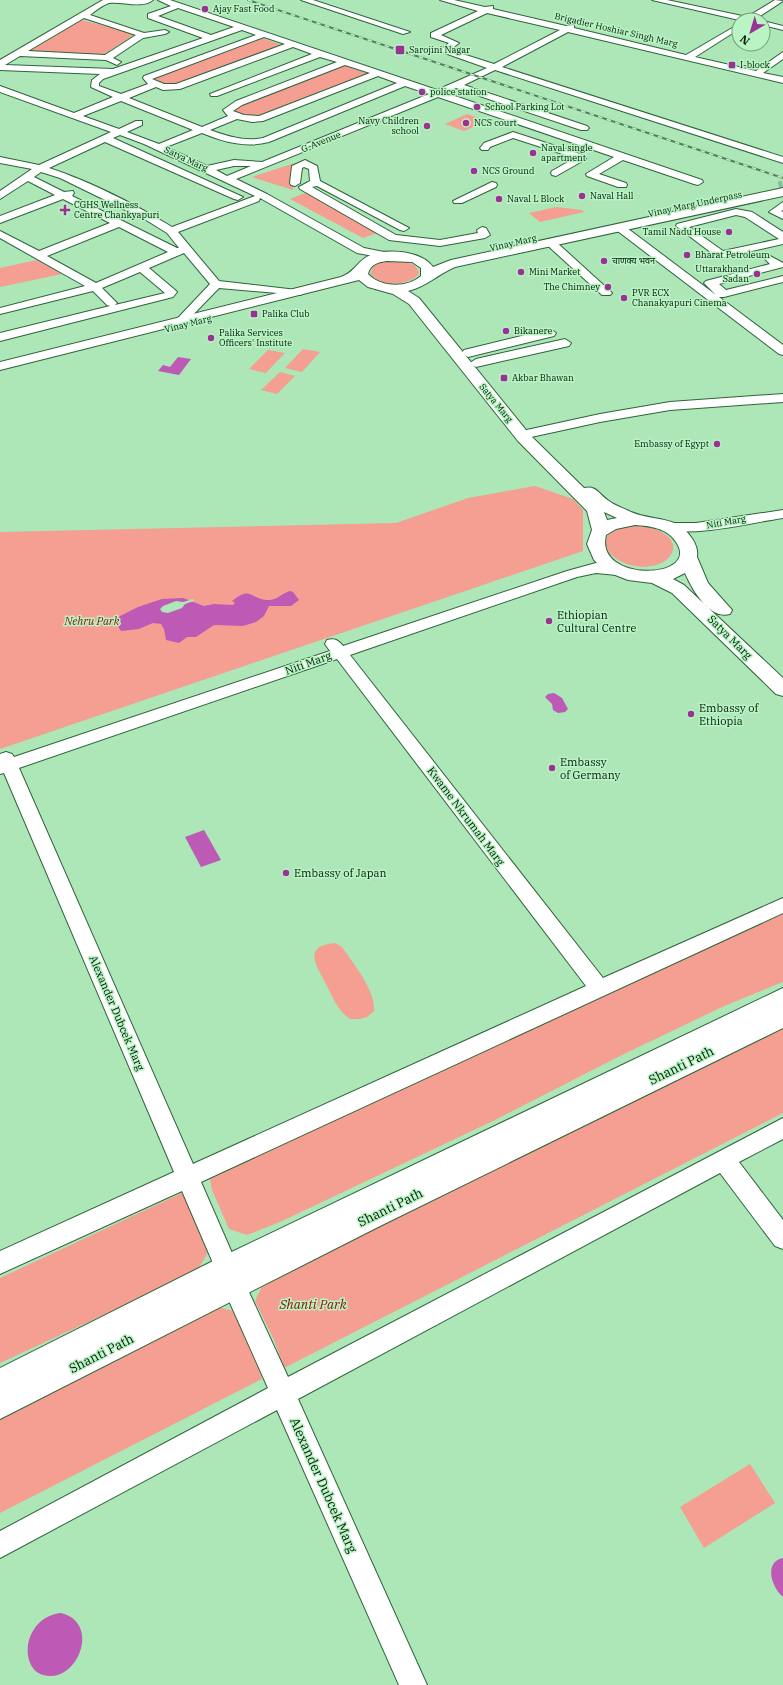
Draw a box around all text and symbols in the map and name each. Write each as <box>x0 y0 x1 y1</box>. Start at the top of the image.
place label: Ajay Fast Food <box>213 3 275 14</box>
marker: Ajay Fast Food <box>200 4 210 14</box>
street label: Brigadier Hoshiar Singh Marg <box>554 10 679 49</box>
north arrow <box>731 12 771 52</box>
text: N <box>737 32 753 48</box>
marker: Sarojini Nagar <box>394 44 406 56</box>
place label: Sarojini Nagar <box>409 44 470 55</box>
place label: I-block <box>740 59 771 70</box>
marker: I-block <box>727 60 737 70</box>
place label: police station <box>430 86 487 97</box>
marker: police station <box>417 87 427 97</box>
place label: School Parking Lot <box>485 101 564 112</box>
marker: School Parking Lot <box>472 102 482 112</box>
place label: Navy Children school <box>358 115 419 136</box>
place label: NCS court <box>474 117 517 128</box>
marker: NCS court <box>461 118 471 128</box>
marker: Navy Children school <box>422 121 432 131</box>
street label: G-Avenue <box>299 129 342 154</box>
place label: Naval single apartment <box>541 142 593 163</box>
street label: Satya Marg <box>163 144 210 173</box>
marker: Naval single apartment <box>528 148 538 158</box>
place label: NCS Ground <box>482 165 535 176</box>
marker: NCS Ground <box>469 166 479 176</box>
street label: Vinay Marg Underpass <box>647 188 743 219</box>
place label: Naval Hall <box>590 190 634 201</box>
marker: Naval Hall <box>577 191 587 201</box>
place label: Naval L Block <box>507 193 565 204</box>
marker: Naval L Block <box>494 194 504 204</box>
place label: CGHS Wellness Centre Chankyapuri <box>74 199 159 220</box>
marker: CGHS Wellness Centre Chankyapuri <box>59 204 71 216</box>
place label: Tamil Nadu House <box>642 226 721 237</box>
marker: Tamil Nadu House <box>724 227 734 237</box>
street label: Vinay Marg <box>488 232 537 253</box>
place label: Bharat Petroleum <box>695 249 770 260</box>
marker: Bharat Petroleum <box>682 250 692 260</box>
place label: चाणक्य भवन <box>612 255 656 266</box>
marker: चाणक्य भवन <box>599 256 609 266</box>
place label: Uttarakhand Sadan <box>695 263 750 284</box>
place label: Mini Market <box>529 266 580 277</box>
marker: Mini Market <box>516 267 526 277</box>
marker: Uttarakhand Sadan <box>752 269 762 279</box>
place label: The Chimney <box>543 281 600 292</box>
marker: The Chimney <box>603 282 613 292</box>
place label: PVR ECX Chanakyapuri Cinema <box>632 287 727 308</box>
marker: PVR ECX Chanakyapuri Cinema <box>619 293 629 303</box>
place label: Palika Club <box>262 308 310 319</box>
marker: Palika Club <box>249 309 259 319</box>
street label: Vinay Marg <box>163 312 212 335</box>
place label: Bikanere <box>514 325 553 336</box>
marker: Bikanere <box>501 326 511 336</box>
place label: Palika Services Officers' Institute <box>219 327 292 348</box>
marker: Palika Services Officers' Institute <box>206 333 216 343</box>
place label: Akbar Bhawan <box>512 372 574 383</box>
marker: Akbar Bhawan <box>499 373 509 383</box>
street label: Satya Marg <box>477 381 515 424</box>
place label: Embassy of Egypt <box>634 438 709 449</box>
marker: Embassy of Egypt <box>712 439 722 449</box>
street label: Niti Marg <box>705 513 746 530</box>
place label: Ethiopian Cultural Centre <box>557 608 636 635</box>
street label: Satya Marg <box>705 612 755 662</box>
park label: Nehru Park <box>63 614 120 628</box>
marker: Ethiopian Cultural Centre <box>544 616 554 626</box>
street label: Niti Marg <box>283 648 333 678</box>
place label: Embassy of Ethiopia <box>699 701 759 728</box>
marker: Embassy of Ethiopia <box>686 709 696 719</box>
place label: Embassy of Germany <box>560 755 621 782</box>
marker: Embassy of Germany <box>547 763 557 773</box>
street label: Kwame Nkrumah Marg <box>424 764 508 868</box>
place label: Embassy of Japan <box>294 866 387 880</box>
marker: Embassy of Japan <box>281 868 291 878</box>
street label: Alexander Dubcek Marg <box>86 953 148 1073</box>
street label: Shanti Path <box>646 1042 717 1089</box>
street label: Shanti Path <box>355 1184 426 1231</box>
park label: Shanti Park <box>278 1296 347 1313</box>
street label: Shanti Path <box>66 1330 136 1377</box>
street label: Alexander Dubcek Marg <box>286 1415 361 1556</box>

